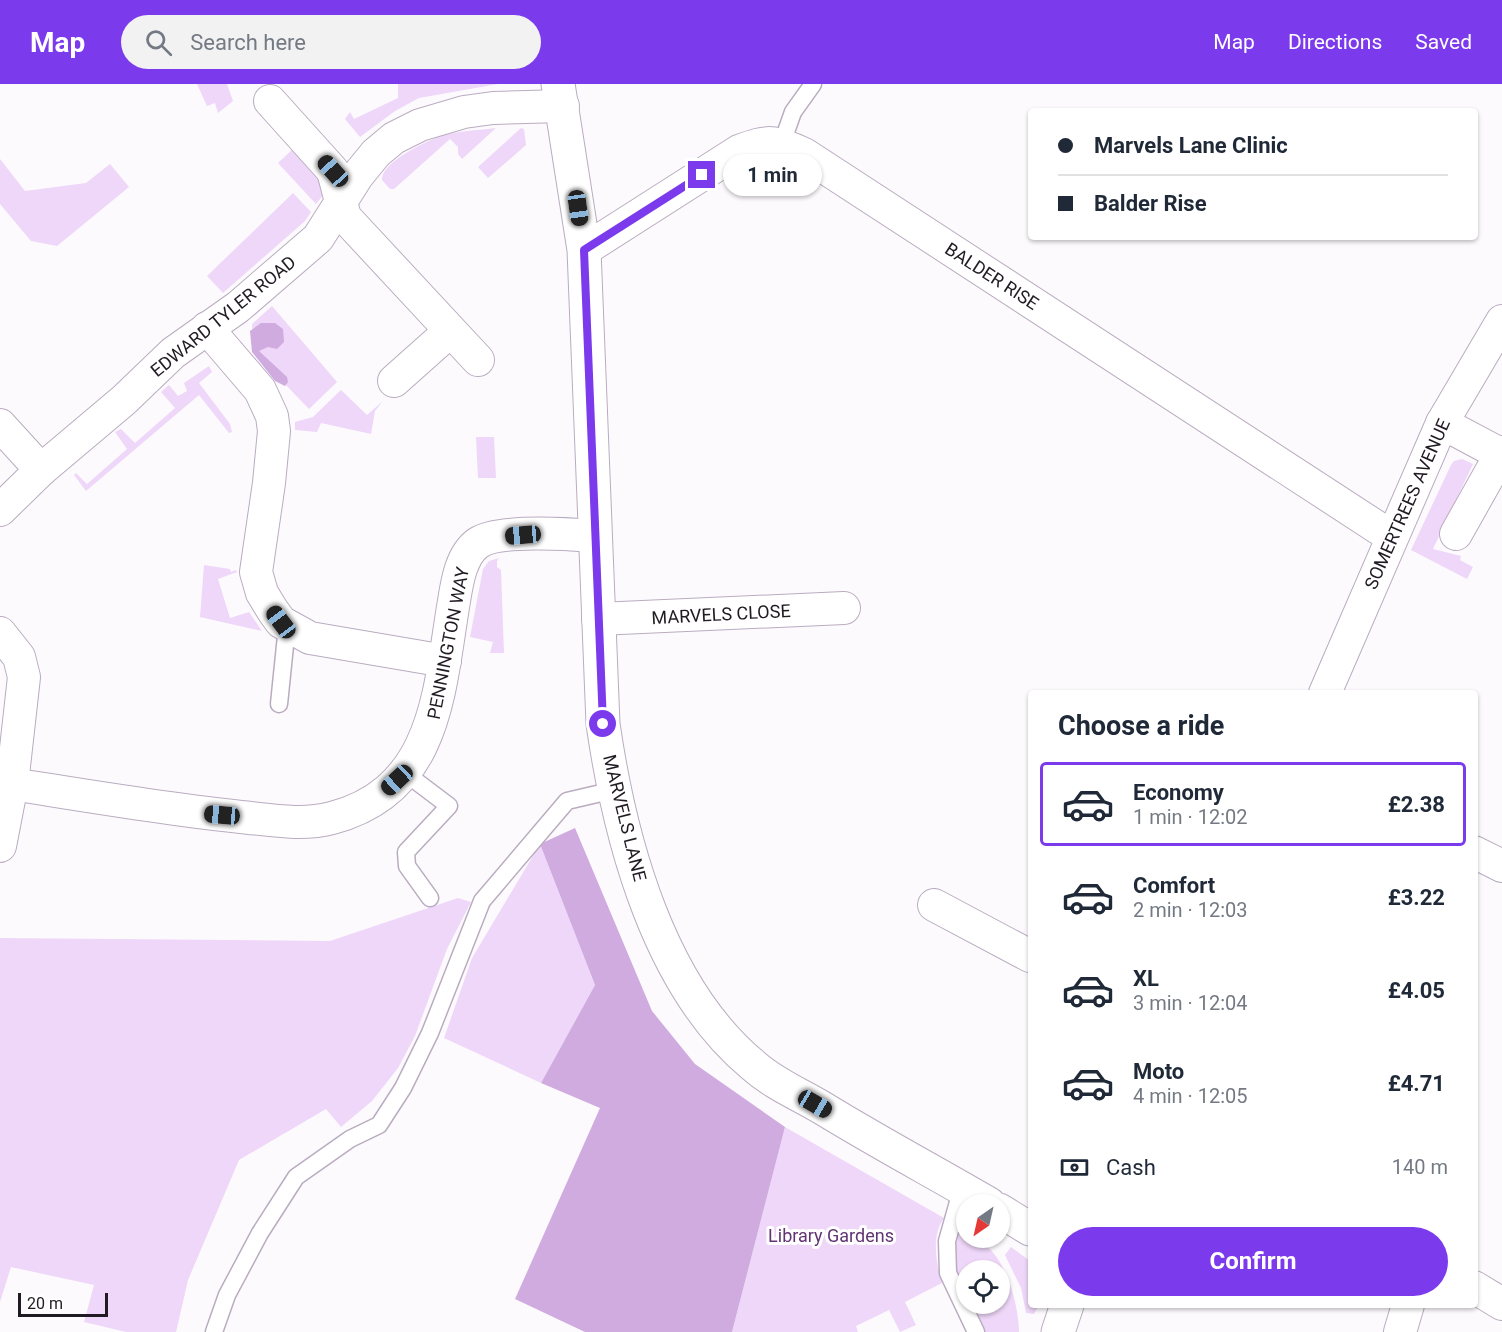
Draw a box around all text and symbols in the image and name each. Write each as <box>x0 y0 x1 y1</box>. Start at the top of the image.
search box <box>121 15 541 69</box>
text: Map <box>30 26 85 59</box>
icon: search <box>142 26 175 59</box>
text: Search here <box>190 30 306 55</box>
text: Map <box>1213 30 1255 54</box>
text: Directions <box>1288 30 1382 54</box>
text: Saved <box>1415 30 1472 54</box>
text: Marvels Lane Clinic <box>1094 133 1288 158</box>
car <box>314 152 352 190</box>
callout: 1 min <box>723 154 822 196</box>
route end <box>688 161 715 188</box>
text: 1 min <box>747 163 798 187</box>
car <box>567 189 589 227</box>
text: Balder Rise <box>1094 191 1207 216</box>
street label: BALDER RISE <box>941 238 1043 314</box>
street label: EDWARD TYLER ROAD <box>146 251 300 381</box>
street label: SOMERTREES AVENUE <box>1360 416 1454 592</box>
car <box>504 524 542 546</box>
street label: PENNINGTON WAY <box>423 565 473 721</box>
street label: MARVELS CLOSE <box>651 600 791 628</box>
car <box>263 602 299 642</box>
route start <box>589 710 616 737</box>
text: Choose a ride <box>1058 710 1224 742</box>
street label: MARVELS LANE <box>599 753 651 883</box>
car <box>378 761 416 799</box>
icon: car <box>1061 777 1115 831</box>
text: Economy <box>1133 780 1224 805</box>
text: £2.38 <box>1388 792 1445 817</box>
car <box>203 804 241 826</box>
text: 1 min · 12:02 <box>1133 805 1248 829</box>
icon: car <box>1061 870 1115 924</box>
text: Comfort <box>1133 873 1215 898</box>
text: £3.22 <box>1388 885 1445 910</box>
text: 2 min · 12:03 <box>1133 898 1248 922</box>
icon: car <box>1061 963 1115 1017</box>
text: XL <box>1133 966 1159 991</box>
text: £4.05 <box>1388 978 1445 1003</box>
text: 3 min · 12:04 <box>1133 991 1248 1015</box>
icon: car <box>1061 1056 1115 1110</box>
text: Moto <box>1133 1059 1184 1084</box>
text: £4.71 <box>1388 1071 1445 1096</box>
text: 4 min · 12:05 <box>1133 1084 1248 1108</box>
car <box>795 1087 835 1121</box>
icon: cash <box>1058 1151 1091 1184</box>
text: Cash <box>1106 1155 1156 1180</box>
text: 140 m <box>1392 1155 1448 1179</box>
north arrow <box>956 1194 1010 1248</box>
map controls <box>956 1194 1010 1314</box>
park label: Library Gardens <box>768 1225 894 1246</box>
button: Confirm <box>1058 1227 1448 1296</box>
button: locate <box>956 1260 1010 1314</box>
scale bar <box>18 1290 108 1318</box>
text: 20 m <box>27 1294 63 1313</box>

